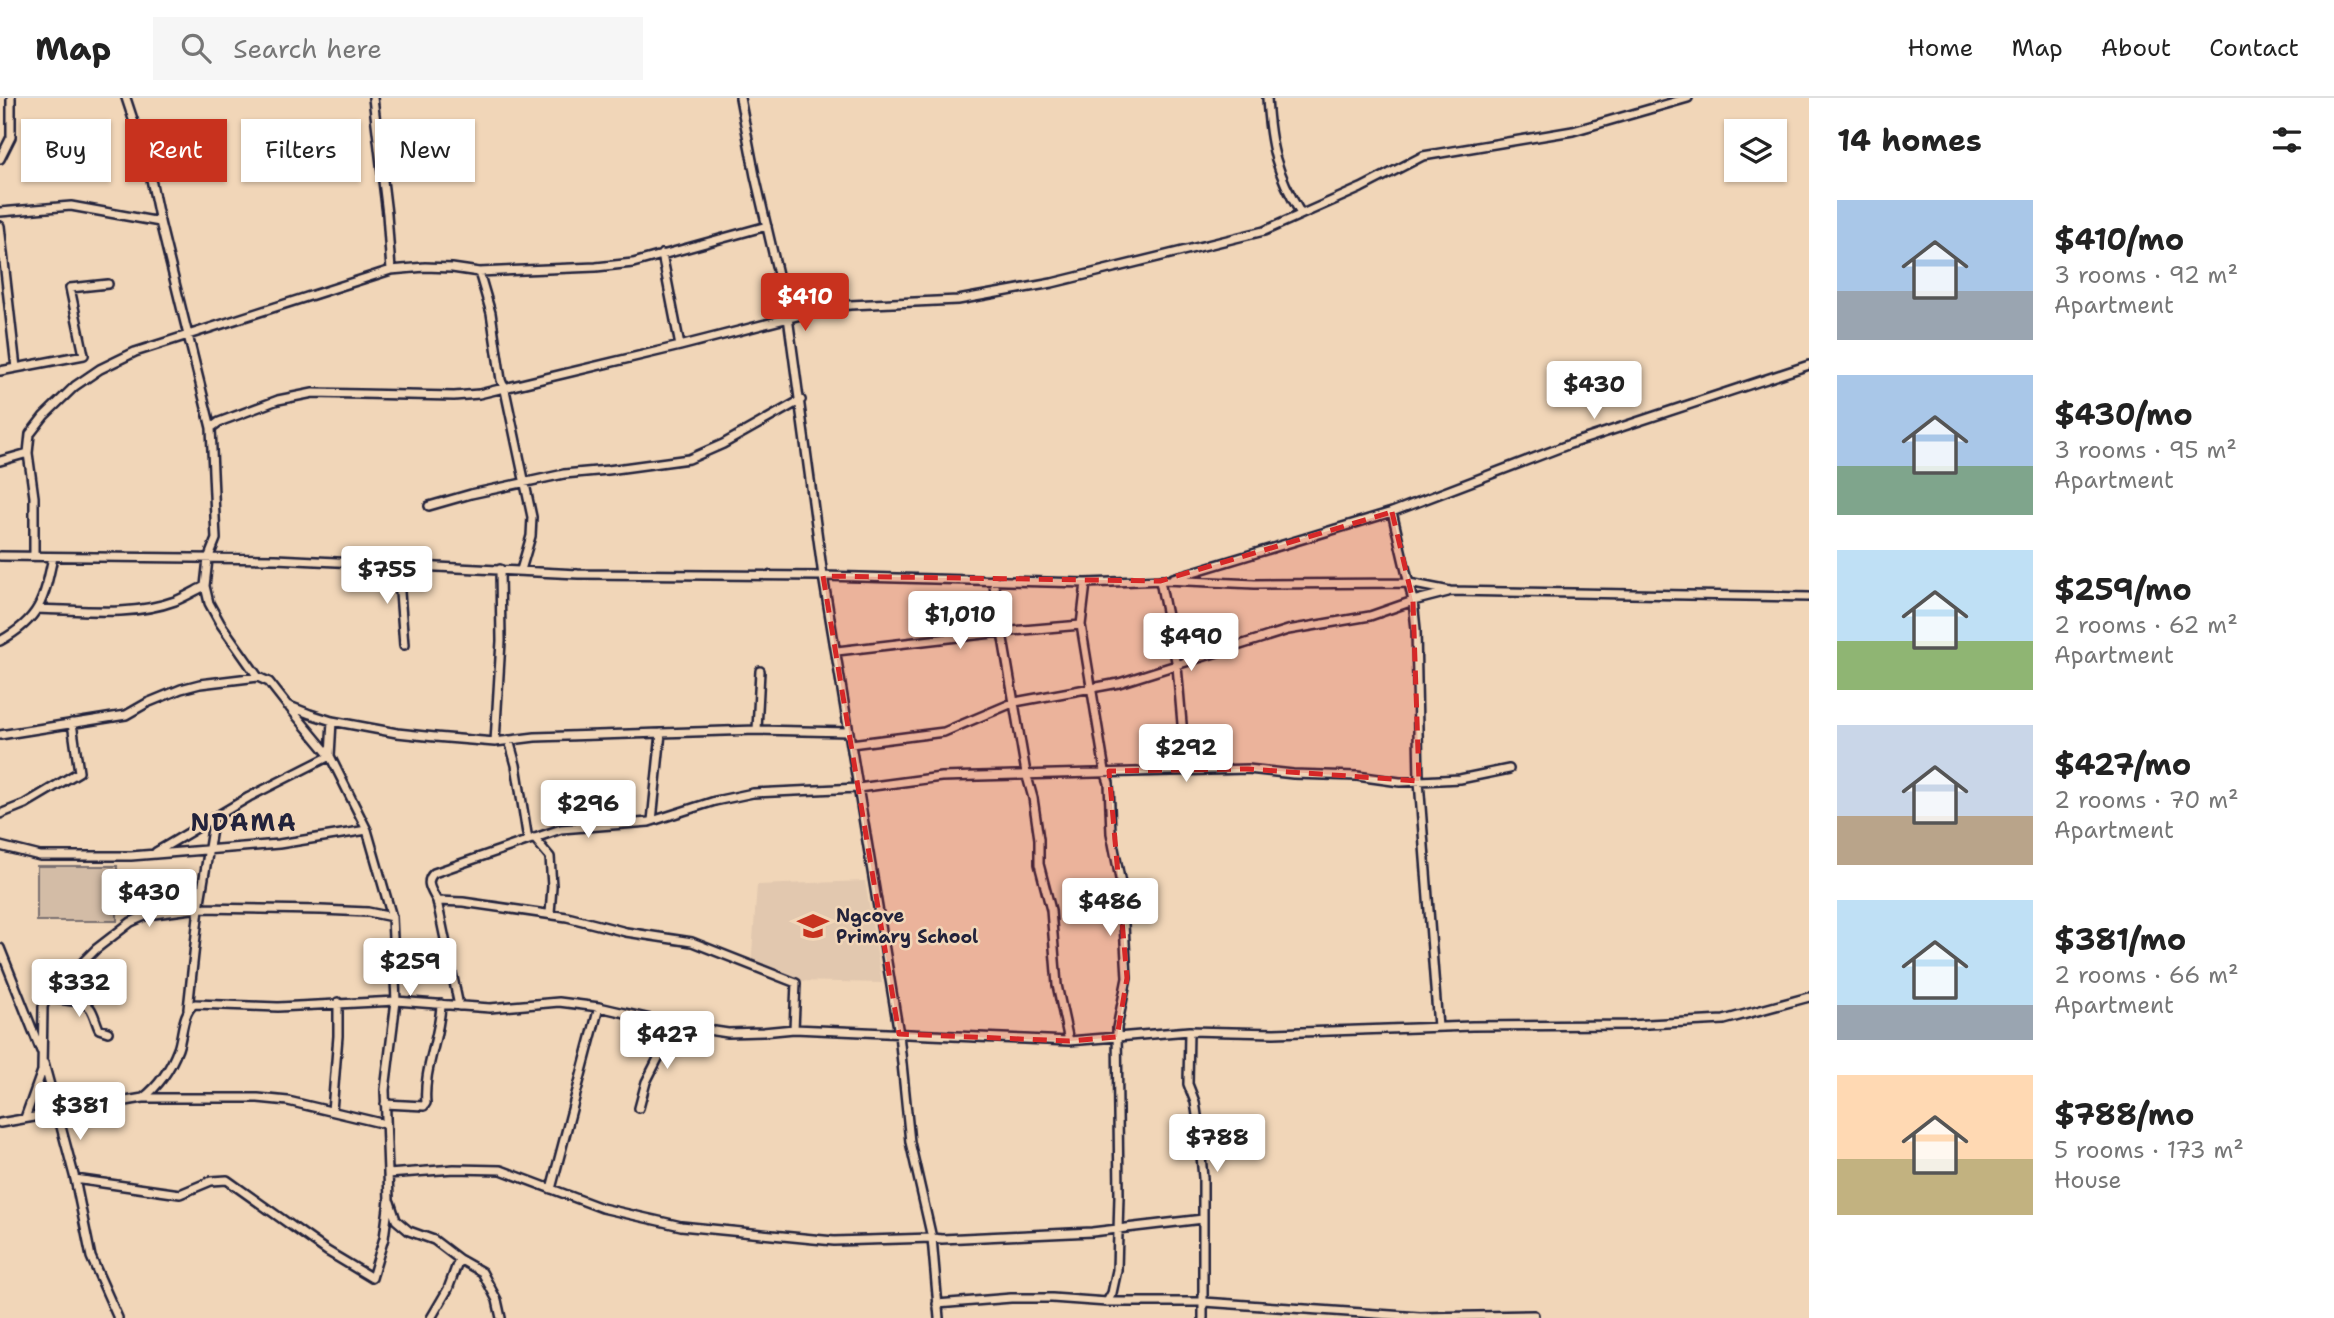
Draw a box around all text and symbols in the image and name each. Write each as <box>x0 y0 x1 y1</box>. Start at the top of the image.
search box <box>153 17 643 80</box>
text: Map <box>35 26 111 71</box>
icon: search <box>177 29 215 67</box>
text: Search here <box>233 31 382 66</box>
text: Home <box>1907 32 1973 64</box>
text: Map <box>2011 32 2063 64</box>
text: About <box>2101 32 2171 64</box>
text: Contact <box>2209 32 2299 64</box>
chip: Buy <box>21 119 111 182</box>
chip: Rent <box>125 119 227 182</box>
chip: Filters <box>241 119 361 182</box>
chip: New <box>375 119 475 182</box>
map controls <box>1724 119 1787 182</box>
button: layers <box>1724 119 1787 182</box>
text: 14 homes <box>1837 120 1982 161</box>
icon: filters <box>2268 121 2306 159</box>
text: $410/mo <box>2054 219 2184 260</box>
icon: home <box>1893 228 1977 312</box>
text: 3 rooms · 92 m² <box>2054 260 2238 290</box>
pin: $410 <box>764 274 846 333</box>
text: $410 <box>777 281 833 311</box>
text: Apartment <box>2054 290 2174 320</box>
pin: $430 <box>1553 362 1635 421</box>
text: $430 <box>1563 369 1625 399</box>
text: $430/mo <box>2054 394 2193 435</box>
icon: home <box>1893 403 1977 487</box>
text: 3 rooms · 95 m² <box>2054 435 2237 465</box>
text: Apartment <box>2054 465 2174 495</box>
pin: $755 <box>346 546 428 606</box>
text: $755 <box>357 554 417 584</box>
text: $259/mo <box>2054 569 2192 610</box>
icon: home <box>1893 578 1977 662</box>
pin: $1,010 <box>903 592 1017 651</box>
text: $1,010 <box>924 599 996 629</box>
text: 2 rooms · 62 m² <box>2054 610 2238 640</box>
pin: $490 <box>1150 614 1232 673</box>
text: $490 <box>1159 621 1223 651</box>
text: Apartment <box>2054 640 2174 670</box>
pin: $292 <box>1145 724 1227 784</box>
text: $292 <box>1155 732 1217 762</box>
text: $427/mo <box>2054 744 2191 785</box>
icon: home <box>1893 753 1977 837</box>
pin: $296 <box>547 780 629 840</box>
text: 2 rooms · 70 m² <box>2054 785 2239 815</box>
text: $296 <box>557 788 619 818</box>
district label: NDAMA <box>190 807 298 839</box>
text: Apartment <box>2054 815 2174 845</box>
pin: $430 <box>108 870 190 929</box>
text: $430 <box>118 877 180 907</box>
pin: $486 <box>1069 878 1151 938</box>
text: $486 <box>1078 886 1142 916</box>
place label: Ngcove Primary School <box>836 904 978 949</box>
school or university icon: Ngcove Primary School <box>796 909 830 943</box>
text: $381/mo <box>2054 919 2186 960</box>
icon: home <box>1893 928 1977 1012</box>
pin: $259 <box>369 939 451 998</box>
text: $259 <box>379 946 441 976</box>
pin: $332 <box>38 960 120 1019</box>
text: 2 rooms · 66 m² <box>2054 960 2239 990</box>
text: $332 <box>48 967 110 997</box>
text: Apartment <box>2054 990 2174 1020</box>
pin: $427 <box>626 1012 708 1071</box>
text: $427 <box>636 1019 698 1049</box>
pin: $381 <box>39 1082 121 1142</box>
text: $381 <box>51 1090 109 1120</box>
text: $788/mo <box>2054 1094 2195 1135</box>
icon: home <box>1893 1103 1977 1187</box>
pin: $788 <box>1176 1114 1258 1174</box>
text: $788 <box>1185 1122 1249 1152</box>
text: 5 rooms · 173 m² <box>2054 1135 2244 1165</box>
text: House <box>2054 1165 2122 1195</box>

